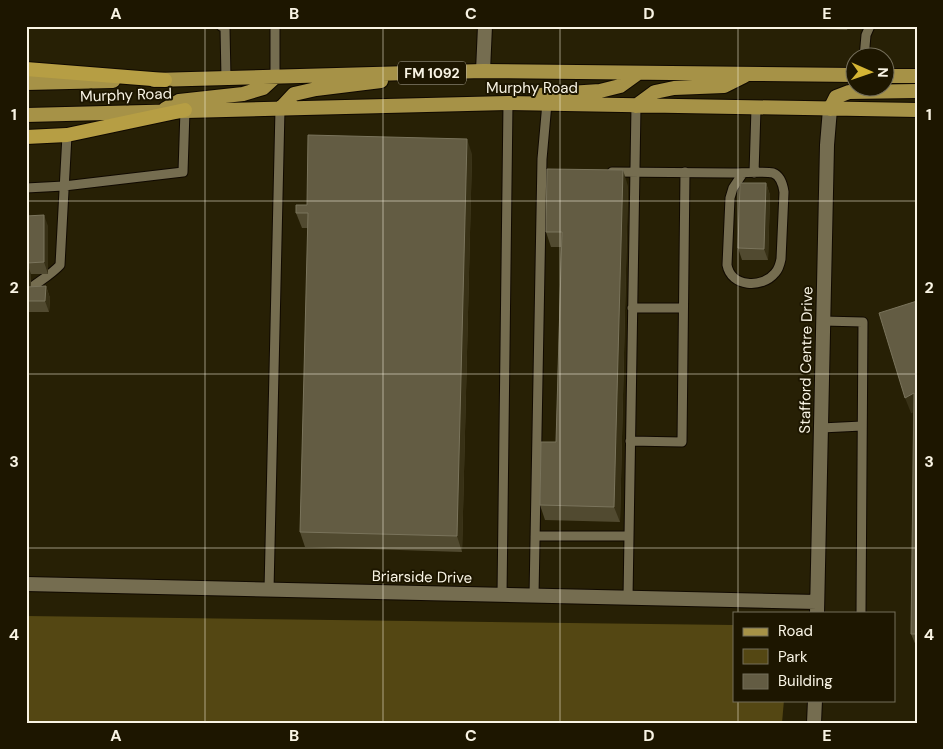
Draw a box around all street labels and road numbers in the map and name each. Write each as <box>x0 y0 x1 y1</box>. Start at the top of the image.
road number: FM 1092 <box>398 62 466 84</box>
street label: Murphy Road <box>486 78 578 98</box>
street label: Murphy Road <box>80 83 172 107</box>
street label: Stafford Centre Drive <box>795 286 817 434</box>
street label: Briarside Drive <box>372 566 472 588</box>

